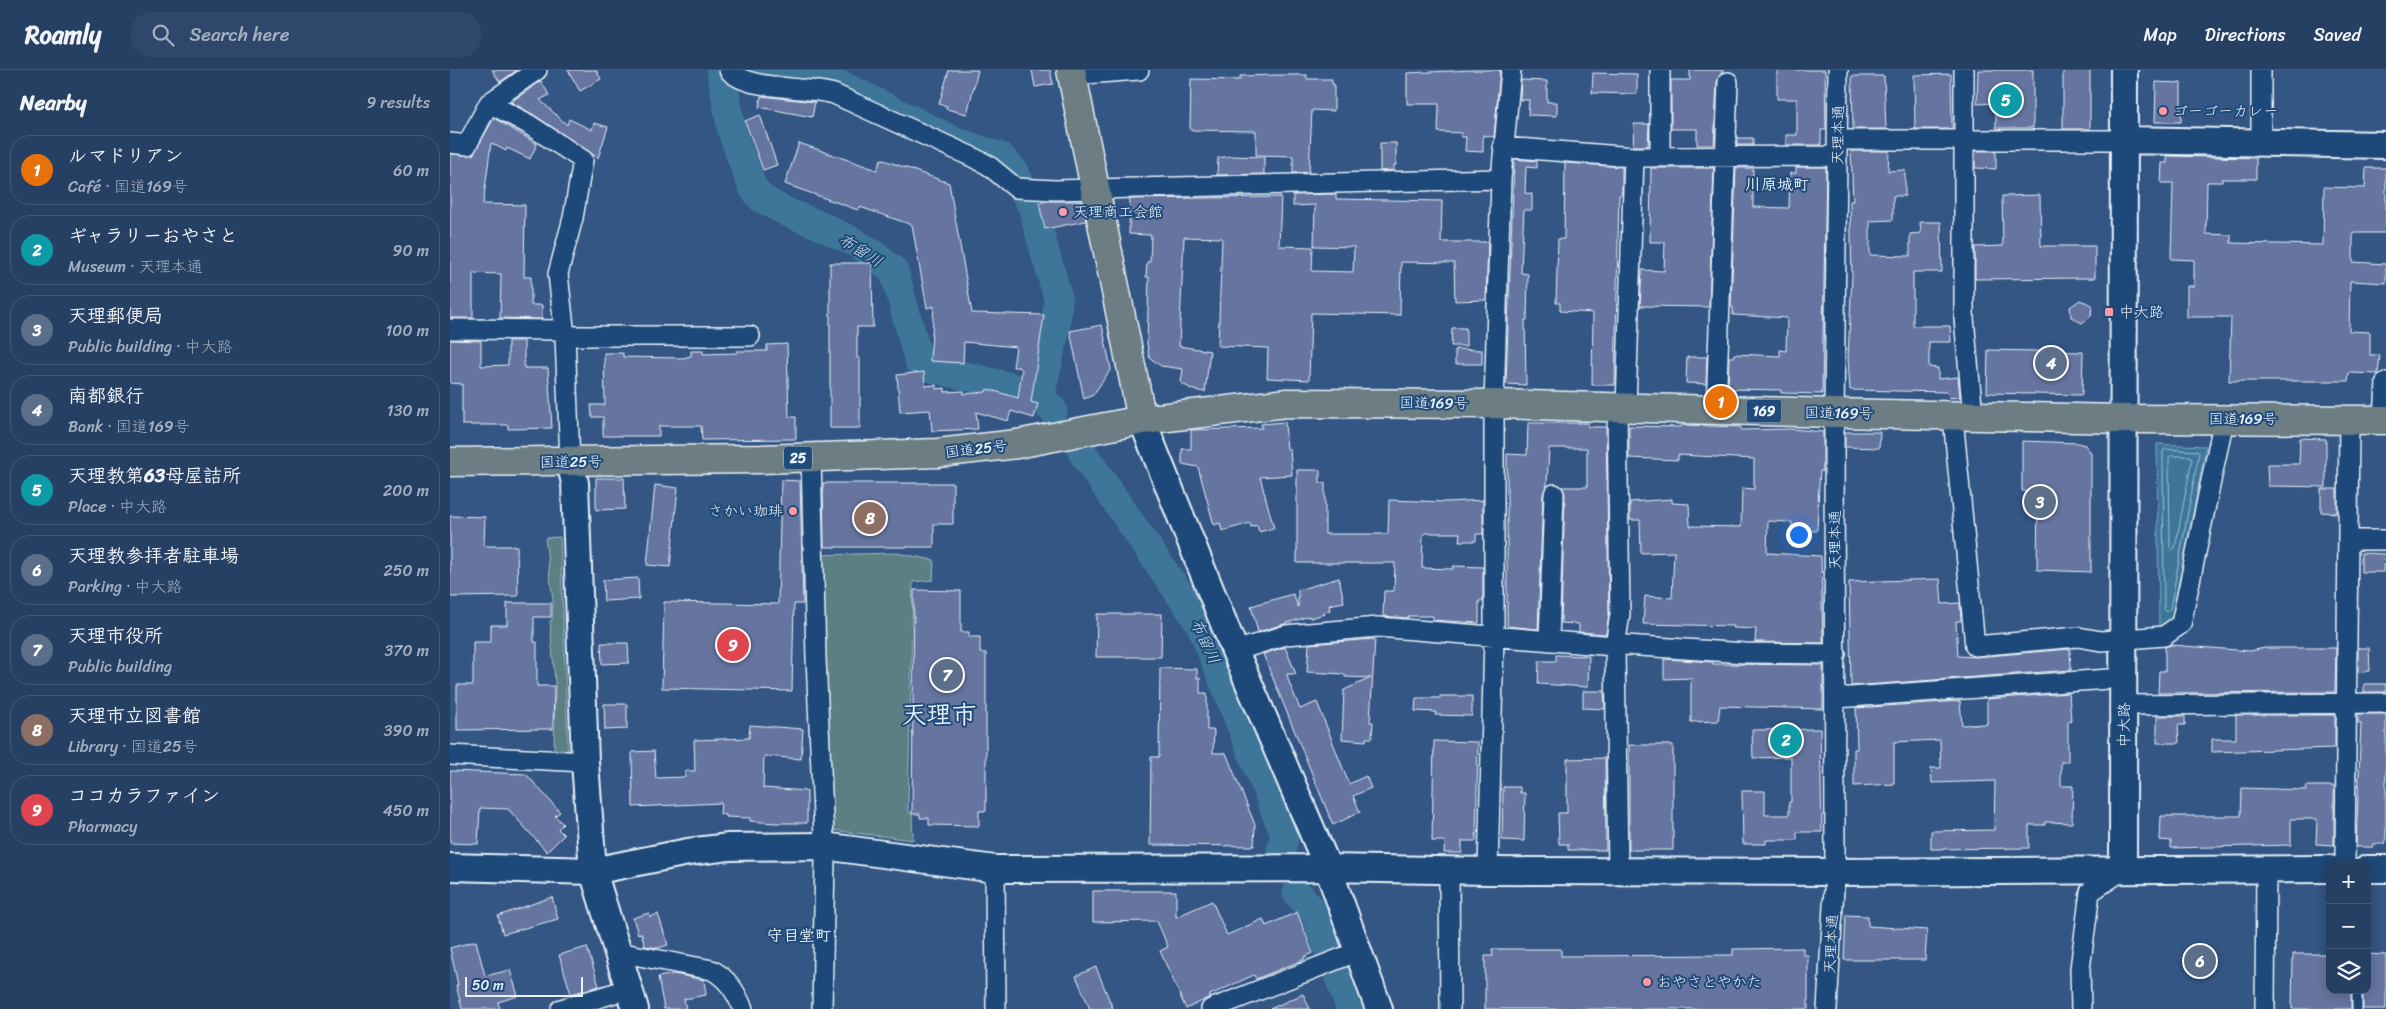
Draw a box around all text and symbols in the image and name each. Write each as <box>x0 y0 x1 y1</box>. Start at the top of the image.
search box <box>131 12 481 57</box>
text: Roamly <box>25 14 101 56</box>
text: Search here <box>189 18 289 51</box>
text: Map <box>2144 19 2177 51</box>
text: Directions <box>2205 19 2286 51</box>
text: Saved <box>2314 19 2361 51</box>
icon: search <box>149 21 177 49</box>
pin: 5 <box>1990 81 2022 119</box>
text: Nearby <box>20 84 86 122</box>
text: 9 results <box>366 88 430 117</box>
place label: ゴーゴーカレー <box>2173 98 2279 124</box>
street label: 天理本通 <box>1824 105 1852 165</box>
marker: ゴーゴーカレー <box>2157 105 2169 117</box>
text: ルマドリアン <box>68 139 183 172</box>
text: 1 <box>34 156 40 185</box>
text: 60 m <box>393 156 429 185</box>
district label: 川原城町 <box>1745 170 1809 199</box>
text: Café · 国道169号 <box>68 172 188 201</box>
place label: 天理商工会館 <box>1073 199 1163 225</box>
marker: 天理商工会館 <box>1057 206 1069 218</box>
text: ギャラリーおやさと <box>68 219 238 252</box>
water label: 布留川 <box>833 225 889 275</box>
text: 2 <box>32 236 42 265</box>
text: 90 m <box>393 236 429 265</box>
text: Museum · 天理本通 <box>68 252 203 281</box>
text: 天理郵便局 <box>68 299 163 332</box>
place label: 中大路 <box>2119 299 2164 325</box>
marker: 中大路 <box>2103 306 2115 318</box>
text: 3 <box>33 316 41 345</box>
text: 100 m <box>385 316 429 345</box>
text: Public building · 中大路 <box>68 332 233 361</box>
pin: 4 <box>2035 344 2067 382</box>
text: 南都銀行 <box>68 379 144 412</box>
pin: 1 <box>1705 383 1737 421</box>
street label: 国道169号 <box>1399 389 1469 417</box>
text: 4 <box>32 396 42 425</box>
text: 130 m <box>387 396 429 425</box>
street label: 国道169号 <box>1804 399 1874 427</box>
road number: 169 <box>1746 400 1782 422</box>
street label: 国道169号 <box>2208 406 2278 432</box>
text: Bank · 国道169号 <box>68 412 190 441</box>
street label: 国道25号 <box>943 432 1009 466</box>
road number: 25 <box>784 446 812 469</box>
street label: 国道25号 <box>539 448 603 476</box>
text: 天理教第63母屋詰所 <box>68 459 241 492</box>
text: 5 <box>32 476 42 505</box>
text: 200 m <box>383 476 429 505</box>
pin: 3 <box>2024 483 2056 521</box>
text: Place · 中大路 <box>68 492 167 521</box>
place label: さかい珈琲 <box>708 498 783 524</box>
pin: 8 <box>854 499 886 537</box>
marker: さかい珈琲 <box>787 505 799 517</box>
street label: 天理本通 <box>1822 510 1848 570</box>
your location <box>1786 522 1812 548</box>
text: 天理教参拝者駐車場 <box>68 539 239 572</box>
text: 6 <box>32 556 42 585</box>
text: 250 m <box>383 556 429 585</box>
text: Parking · 中大路 <box>68 572 183 601</box>
water label: 布留川 <box>1182 613 1229 669</box>
text: 天理市役所 <box>68 619 163 652</box>
pin: 9 <box>717 626 749 664</box>
text: 7 <box>32 636 42 665</box>
text: 370 m <box>385 636 429 665</box>
text: Public building <box>68 652 172 681</box>
pin: 7 <box>931 656 963 694</box>
district label: 天理市 <box>901 692 977 737</box>
text: 天理市立図書館 <box>68 699 201 732</box>
street label: 中大路 <box>2111 702 2137 748</box>
text: 8 <box>32 716 42 745</box>
text: 390 m <box>384 716 429 745</box>
pin: 2 <box>1770 721 1802 759</box>
text: Library · 国道25号 <box>68 732 198 761</box>
text: ココカラファイン <box>68 779 220 812</box>
text: 9 <box>32 796 42 825</box>
text: 450 m <box>383 796 429 825</box>
text: Pharmacy <box>68 812 137 841</box>
map controls <box>2326 859 2371 994</box>
button: + <box>2326 859 2371 904</box>
button: − <box>2326 904 2371 949</box>
street label: 天理本通 <box>1816 913 1846 975</box>
district label: 守目堂町 <box>767 921 831 950</box>
pin: 6 <box>2184 942 2216 980</box>
button: layers <box>2326 949 2371 994</box>
place label: おやさとやかた <box>1657 969 1762 995</box>
text: 50 m <box>472 973 504 998</box>
scale bar <box>465 974 582 997</box>
marker: おやさとやかた <box>1641 976 1653 988</box>

